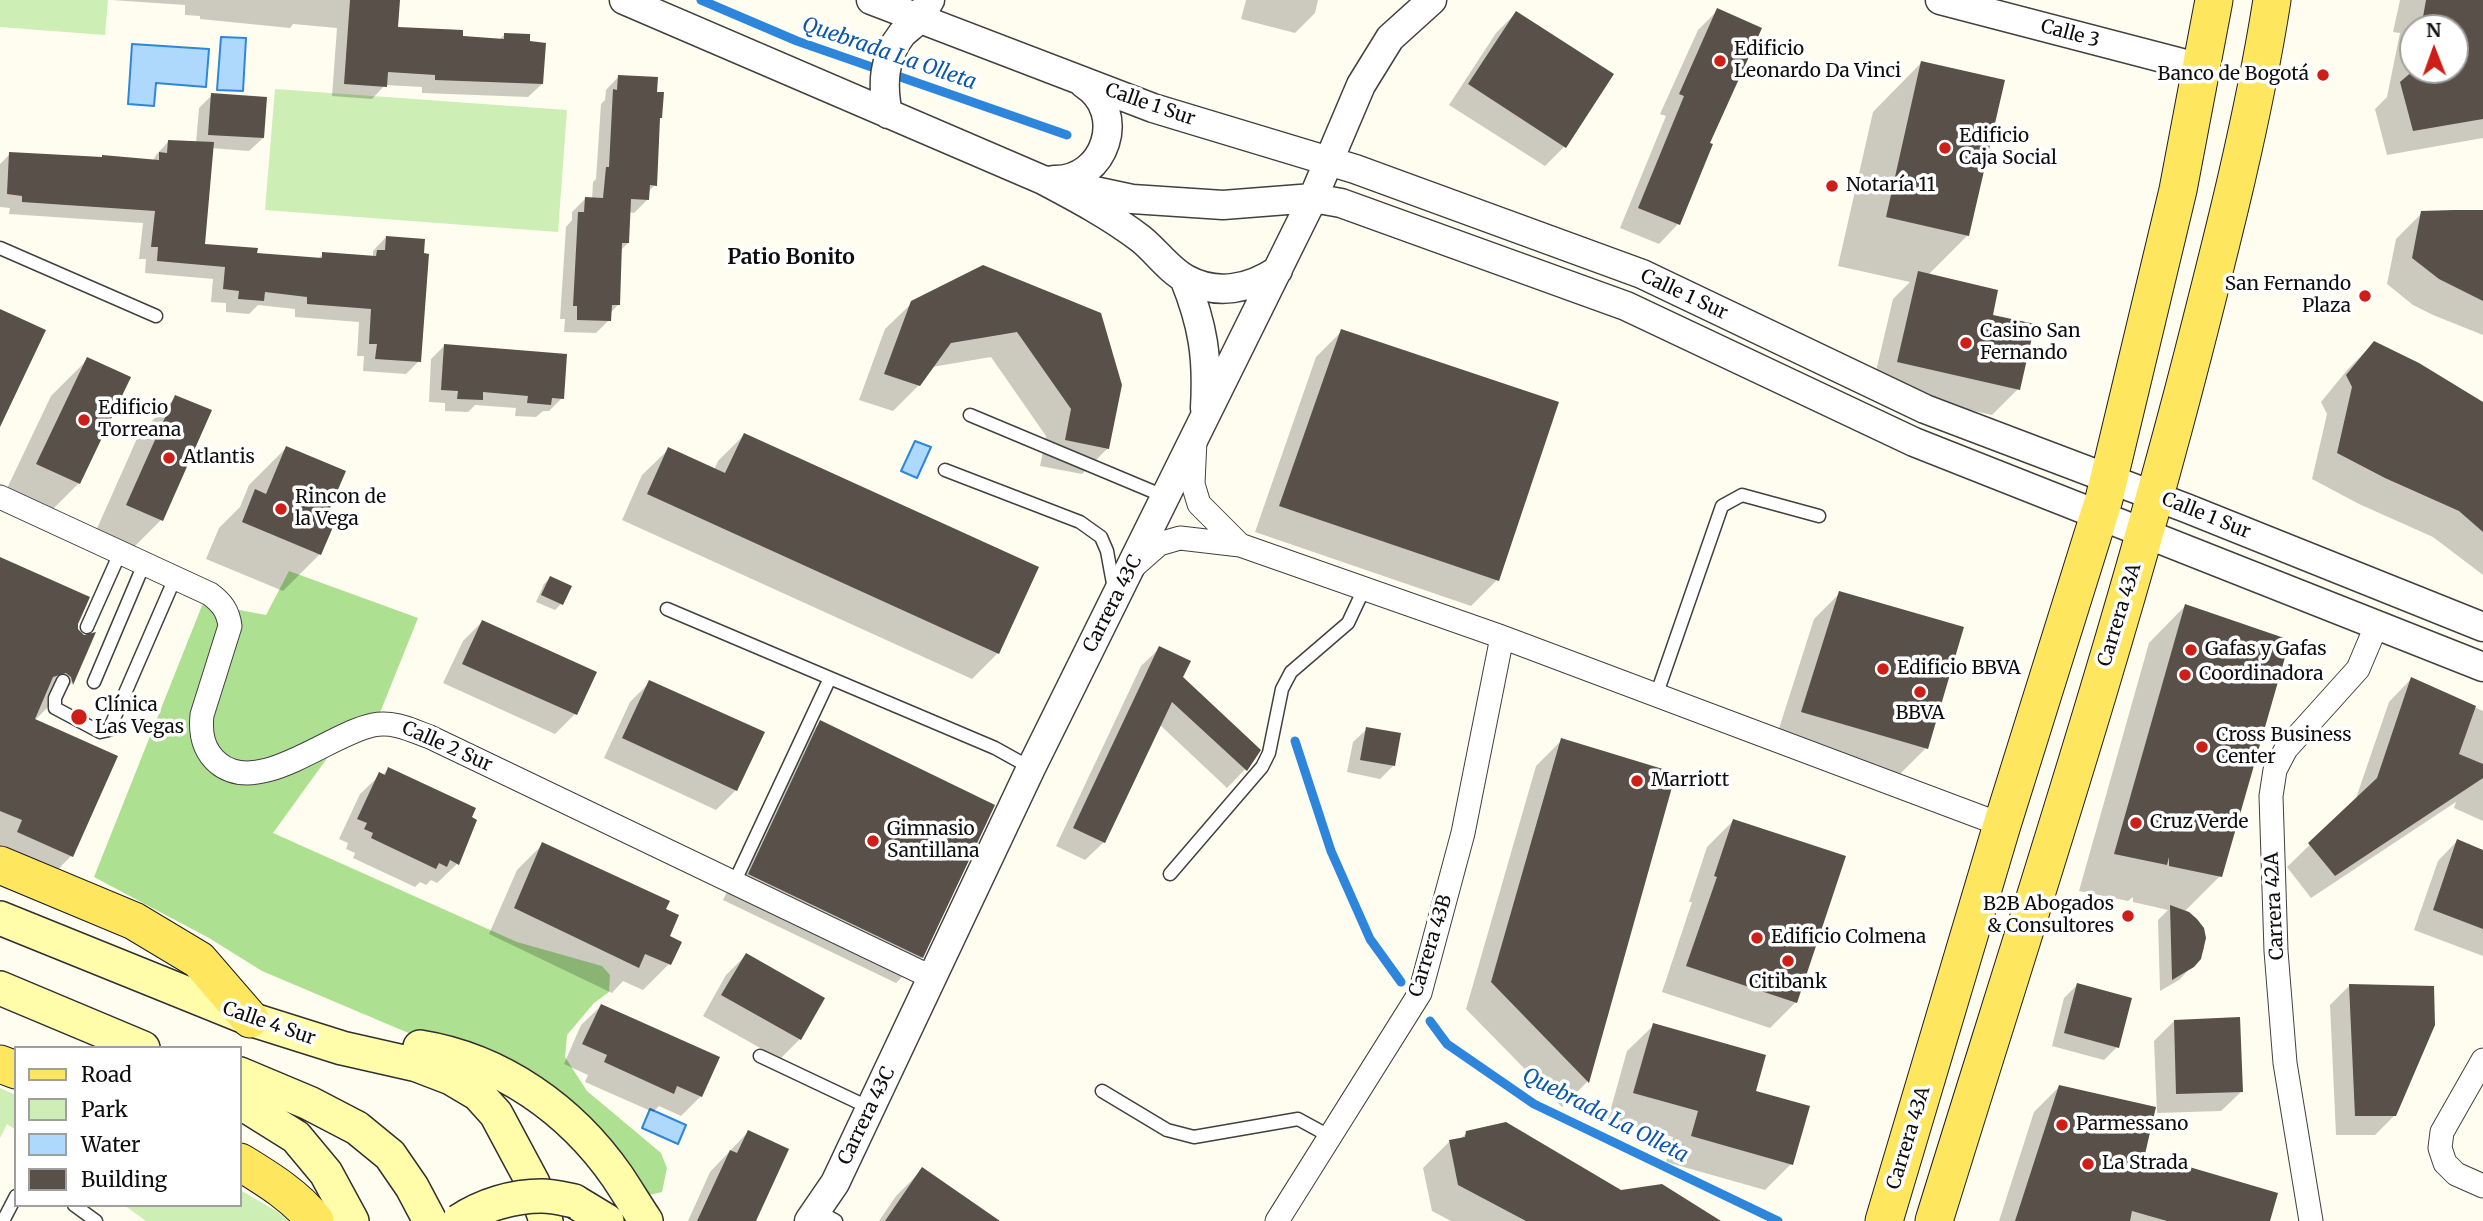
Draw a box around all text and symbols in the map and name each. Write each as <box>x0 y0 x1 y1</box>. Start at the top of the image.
water label: Quebrada La Olleta <box>799 12 979 96</box>
north arrow <box>2399 14 2469 84</box>
street label: Calle 3 <box>2038 15 2102 53</box>
text: N <box>2426 18 2441 42</box>
place label: Edificio Leonardo Da Vinci <box>1734 39 1901 83</box>
marker: Edificio Leonardo Da Vinci <box>1712 53 1728 69</box>
place label: Banco de Bogotá <box>2157 64 2309 86</box>
marker: Banco de Bogotá <box>2315 67 2331 83</box>
street label: Calle 1 Sur <box>1102 79 1198 131</box>
place label: Edificio Caja Social <box>1959 126 2057 170</box>
marker: Edificio Caja Social <box>1937 140 1953 156</box>
place label: Notaría 11 <box>1846 175 1935 197</box>
marker: Notaría 11 <box>1824 178 1840 194</box>
district label: Patio Bonito <box>727 245 855 271</box>
street label: Calle 1 Sur <box>1637 265 1731 325</box>
place label: San Fernando Plaza <box>2225 274 2351 318</box>
marker: San Fernando Plaza <box>2357 288 2373 304</box>
place label: Casino San Fernando <box>1980 321 2081 365</box>
marker: Casino San Fernando <box>1958 335 1974 351</box>
place label: Edificio Torreana <box>98 398 181 442</box>
marker: Edificio Torreana <box>76 412 92 428</box>
place label: Atlantis <box>183 447 255 469</box>
marker: Atlantis <box>161 450 177 466</box>
place label: Rincon de la Vega <box>295 487 386 531</box>
street label: Calle 1 Sur <box>2158 488 2254 544</box>
marker: Rincon de la Vega <box>273 501 289 517</box>
street label: Carrera 43C <box>1079 552 1147 656</box>
street label: Carrera 43A <box>2094 561 2146 669</box>
place label: Gafas y Gafas <box>2205 639 2327 661</box>
marker: Gafas y Gafas <box>2183 642 2199 658</box>
place label: Edificio BBVA <box>1897 658 2021 680</box>
marker: Edificio BBVA <box>1875 661 1891 677</box>
place label: Coordinadora <box>2199 664 2323 686</box>
marker: Coordinadora <box>2177 667 2193 683</box>
marker: BBVA <box>1912 684 1928 700</box>
place label: Clínica Las Vegas <box>95 695 184 739</box>
place label: BBVA <box>1895 703 1945 725</box>
marker: Clínica Las Vegas <box>69 707 89 727</box>
street label: Calle 2 Sur <box>398 717 496 777</box>
place label: Cross Business Center <box>2216 725 2352 769</box>
marker: Cross Business Center <box>2194 739 2210 755</box>
place label: Marriott <box>1651 770 1729 792</box>
marker: Marriott <box>1629 773 1645 789</box>
place label: Cruz Verde <box>2150 812 2248 834</box>
marker: Cruz Verde <box>2128 815 2144 831</box>
place label: Gimnasio Santillana <box>887 819 980 863</box>
marker: Gimnasio Santillana <box>865 833 881 849</box>
street label: Carrera 42A <box>2261 851 2289 961</box>
street label: Carrera 43B <box>1405 892 1457 1000</box>
place label: B2B Abogados & Consultores <box>1983 894 2114 938</box>
marker: B2B Abogados & Consultores <box>2120 908 2136 924</box>
place label: Edificio Colmena <box>1771 927 1926 949</box>
marker: Edificio Colmena <box>1749 930 1765 946</box>
marker: Citibank <box>1780 953 1796 969</box>
place label: Citibank <box>1749 972 1827 994</box>
street label: Calle 4 Sur <box>220 997 318 1051</box>
legend <box>14 1046 242 1207</box>
text: Road <box>81 1061 132 1088</box>
street label: Carrera 43C <box>834 1063 900 1169</box>
water label: Quebrada La Olleta <box>1518 1063 1692 1169</box>
street label: Carrera 43A <box>1883 1084 1935 1192</box>
text: Park <box>81 1096 128 1123</box>
place label: Parmessano <box>2076 1114 2188 1136</box>
marker: Parmessano <box>2054 1117 2070 1133</box>
text: Water <box>81 1131 140 1158</box>
place label: La Strada <box>2102 1153 2188 1175</box>
marker: La Strada <box>2080 1156 2096 1172</box>
text: Building <box>81 1166 167 1193</box>

